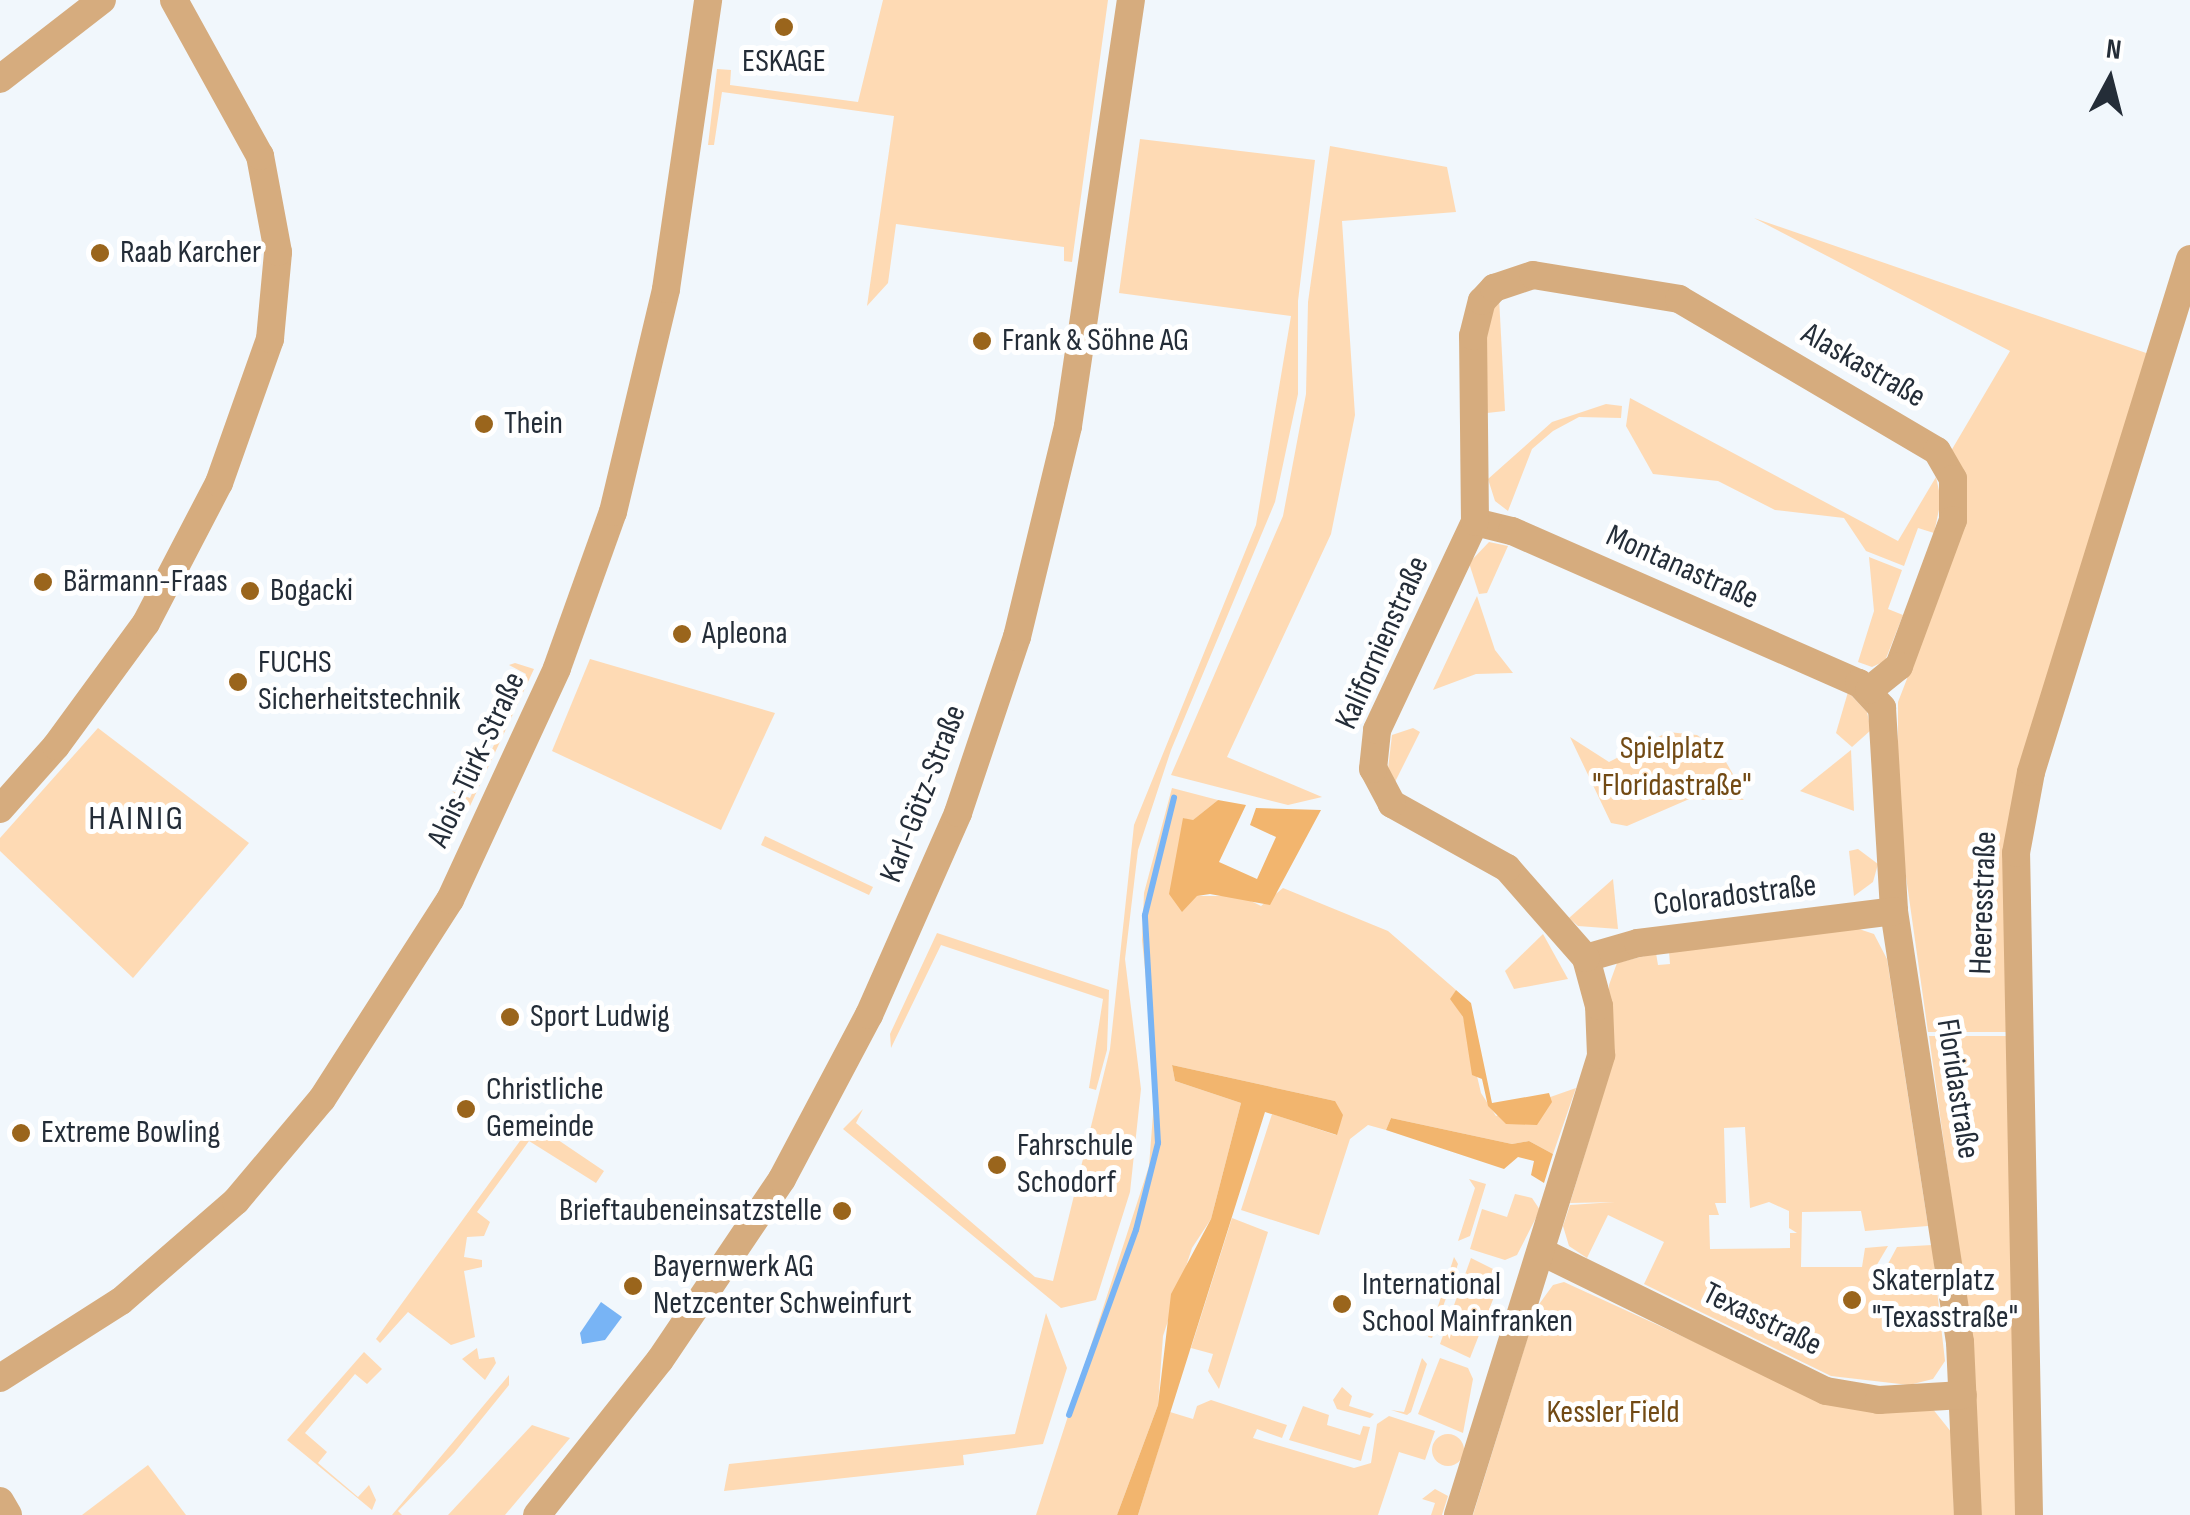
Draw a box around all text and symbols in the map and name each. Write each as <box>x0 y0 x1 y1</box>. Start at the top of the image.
marker: ESKAGE <box>773 16 795 38</box>
north arrow <box>2060 30 2160 130</box>
text: N <box>2104 32 2123 67</box>
place label: ESKAGE <box>742 43 826 81</box>
place label: Raab Karcher <box>120 234 261 272</box>
marker: Raab Karcher <box>89 242 111 264</box>
street label: Alaskastraße <box>1794 315 1932 417</box>
place label: Frank & Söhne AG <box>1002 322 1189 360</box>
marker: Frank & Söhne AG <box>971 330 993 352</box>
place label: Thein <box>504 405 563 443</box>
marker: Thein <box>473 413 495 435</box>
street label: Montanastraße <box>1600 517 1764 619</box>
street label: Kalifornienstraße <box>1328 551 1438 735</box>
place label: Bärmann-Fraas <box>63 563 228 601</box>
marker: Bärmann-Fraas <box>32 571 54 593</box>
place label: Bogacki <box>270 572 353 610</box>
marker: Bogacki <box>239 580 261 602</box>
place label: Apleona <box>702 615 788 653</box>
marker: Apleona <box>671 623 693 645</box>
place label: FUCHS Sicherheitstechnik <box>258 645 460 720</box>
street label: Alois-Türk-Straße <box>420 666 534 854</box>
marker: FUCHS Sicherheitstechnik <box>227 671 249 693</box>
street label: Karl-Götz-Straße <box>873 700 975 888</box>
park label: Spielplatz "Floridastraße" <box>1592 731 1752 806</box>
district label: HAINIG <box>88 798 186 840</box>
street label: Heeresstraße <box>1962 831 2006 975</box>
street label: Coloradostraße <box>1651 867 1819 925</box>
place label: Sport Ludwig <box>530 998 670 1036</box>
marker: Sport Ludwig <box>499 1006 521 1028</box>
street label: Floridastraße <box>1927 1016 1987 1162</box>
place label: Christliche Gemeinde <box>486 1072 604 1147</box>
marker: Christliche Gemeinde <box>455 1098 477 1120</box>
place label: Extreme Bowling <box>41 1114 220 1152</box>
marker: Extreme Bowling <box>10 1122 32 1144</box>
place label: Fahrschule Schodorf <box>1017 1128 1133 1203</box>
marker: Fahrschule Schodorf <box>986 1154 1008 1176</box>
place label: Brieftaubeneinsatzstelle <box>559 1192 822 1230</box>
marker: Brieftaubeneinsatzstelle <box>831 1200 853 1222</box>
place label: Bayernwerk AG Netzcenter Schweinfurt <box>653 1249 912 1324</box>
place label: Skaterplatz "Texasstraße" <box>1872 1263 2018 1338</box>
place label: International School Mainfranken <box>1362 1267 1573 1342</box>
marker: Bayernwerk AG Netzcenter Schweinfurt <box>622 1275 644 1297</box>
street label: Texasstraße <box>1696 1275 1828 1365</box>
marker: Skaterplatz "Texasstraße" <box>1841 1289 1863 1311</box>
marker: International School Mainfranken <box>1331 1293 1353 1315</box>
park label: Kessler Field <box>1546 1394 1680 1432</box>

